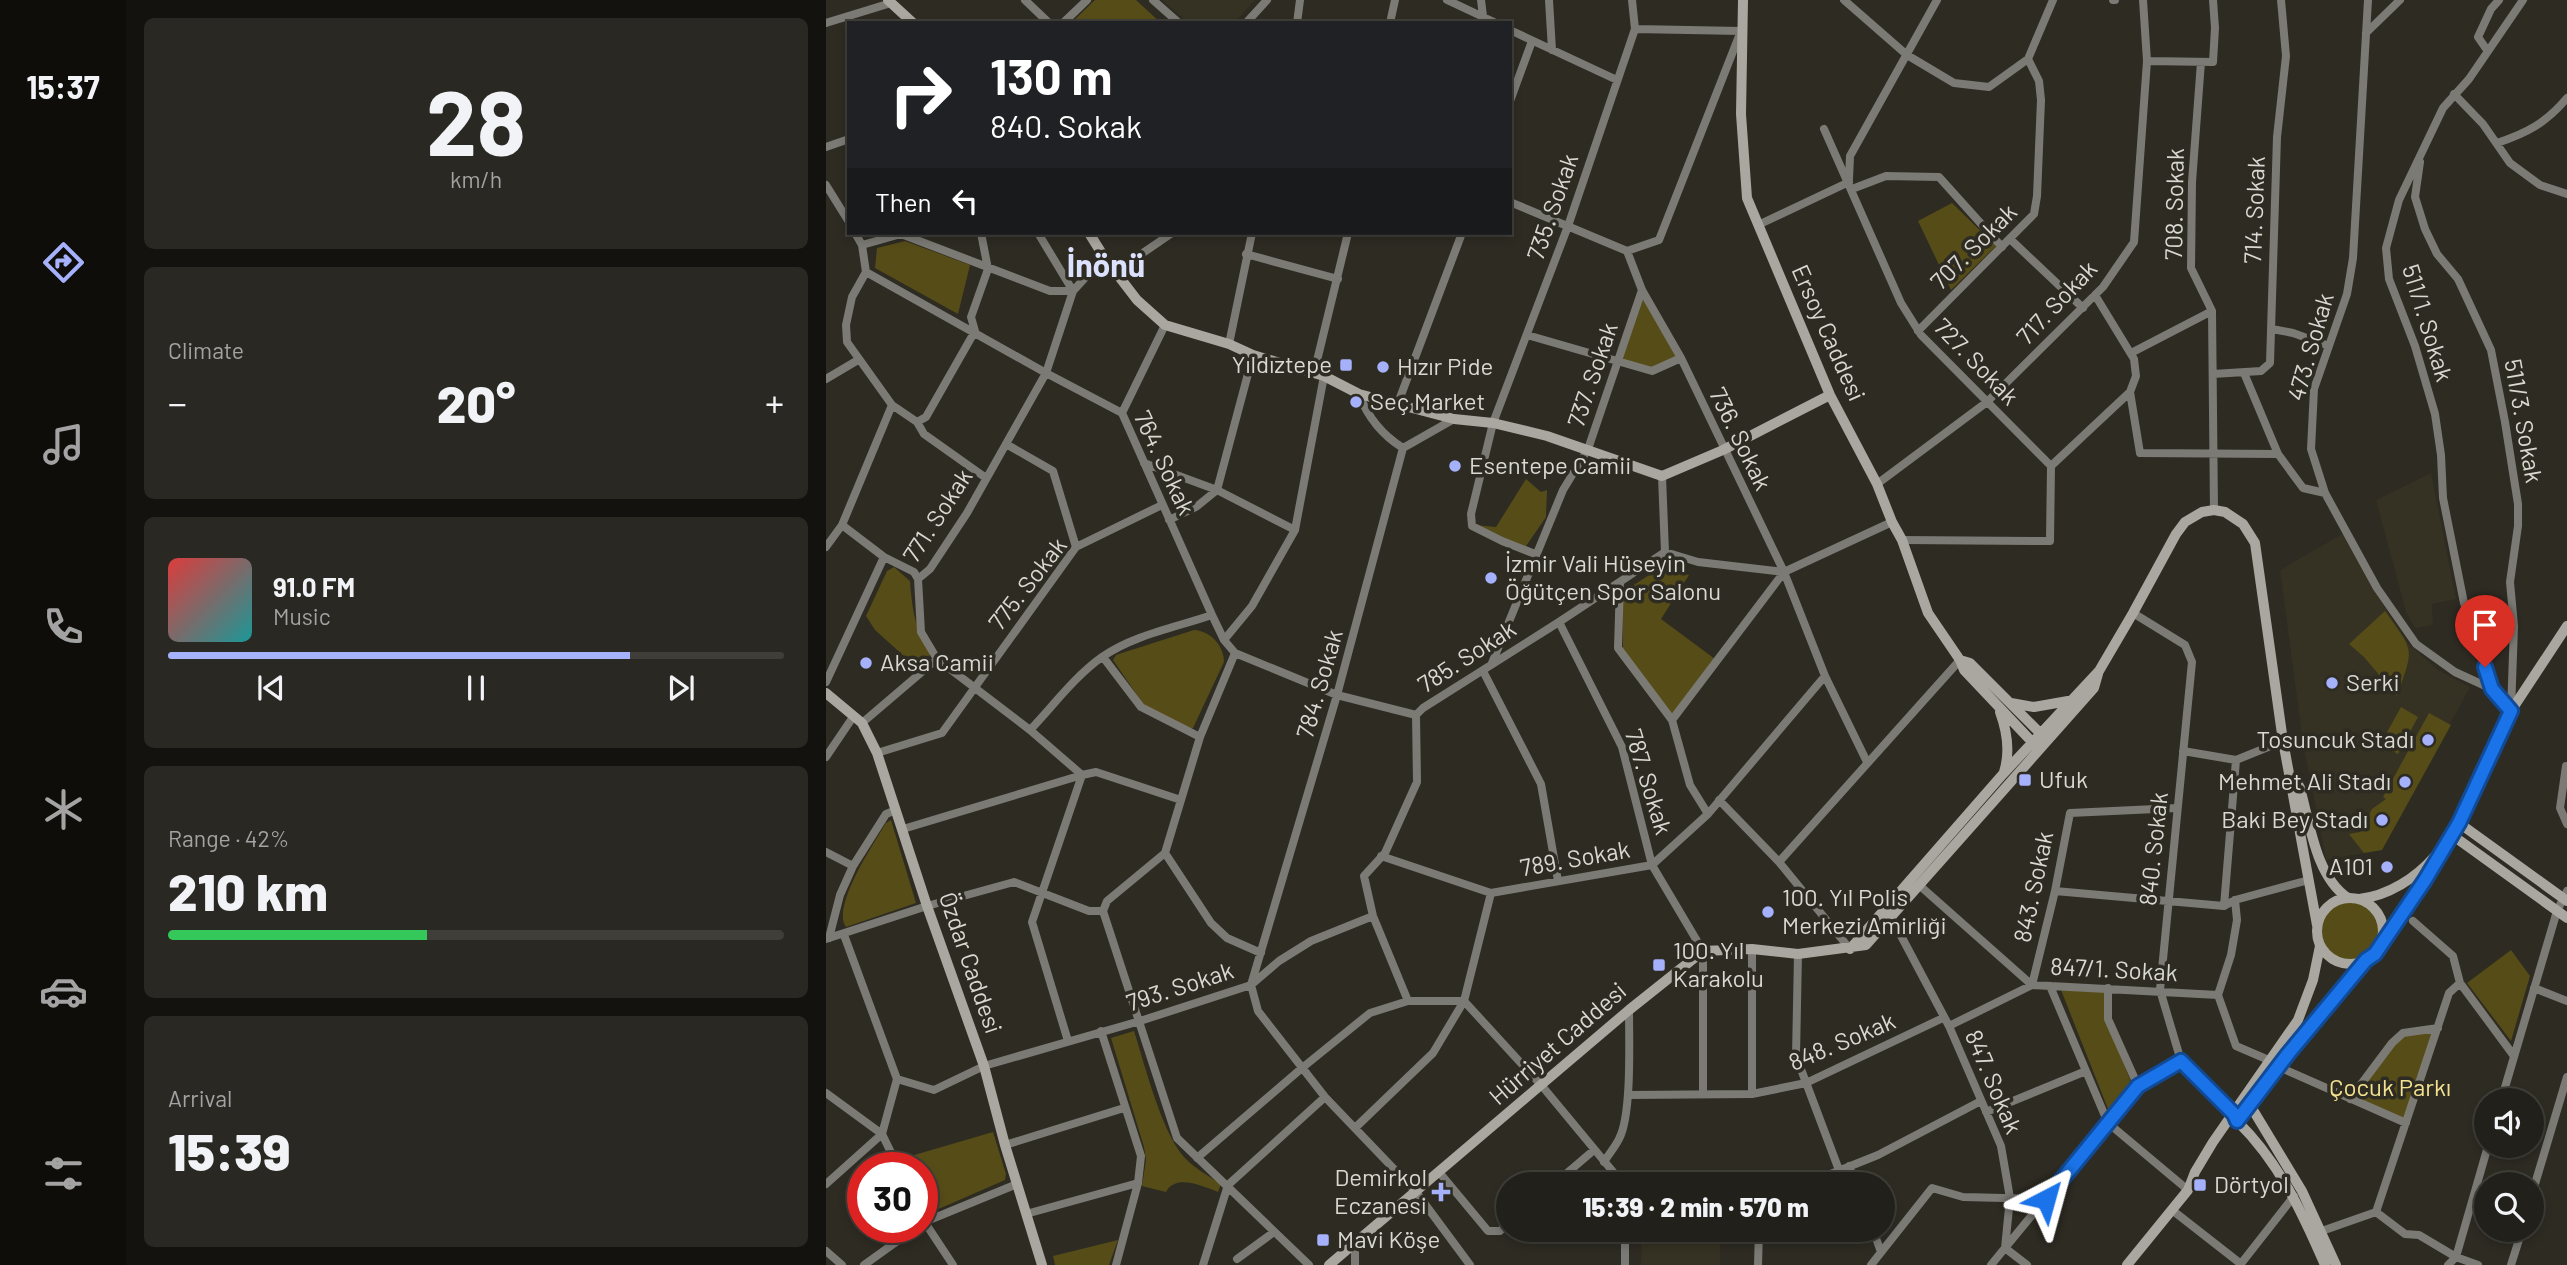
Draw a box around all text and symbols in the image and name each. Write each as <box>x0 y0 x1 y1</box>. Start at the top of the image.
text: 130 m <box>990 46 1112 105</box>
icon: right <box>875 49 966 140</box>
text: 28 <box>426 65 526 174</box>
text: 15:37 <box>26 67 100 105</box>
text: 840. Sokak <box>990 106 1142 144</box>
street label: 708. Sokak <box>2158 148 2189 260</box>
street label: 735. Sokak <box>1520 149 1583 264</box>
street label: 714. Sokak <box>2237 156 2270 264</box>
text: km/h <box>450 165 502 193</box>
icon: left <box>946 182 984 220</box>
text: Then <box>875 186 932 217</box>
street label: 707. Sokak <box>1924 197 2022 295</box>
icon: directions <box>39 238 88 287</box>
district label: İnönü <box>1067 245 1145 283</box>
street label: 717. Sokak <box>2010 254 2102 350</box>
street label: Ersoy Caddesi <box>1786 260 1872 405</box>
street label: 511/1. Sokak <box>2397 260 2460 385</box>
street label: 473. Sokak <box>2280 289 2339 404</box>
street label: 727. Sokak <box>1929 312 2025 410</box>
street label: 737. Sokak <box>1560 318 1623 431</box>
text: Climate <box>168 336 244 364</box>
place label: Yıldıztepe <box>1232 349 1332 378</box>
place label: Hızır Pide <box>1397 351 1493 380</box>
marker: Yıldıztepe <box>1338 357 1354 373</box>
street label: 511/3. Sokak <box>2499 357 2550 485</box>
marker: Hızır Pide <box>1375 359 1391 375</box>
text: 20° <box>437 371 515 433</box>
text: − <box>168 379 187 425</box>
text: + <box>765 379 784 425</box>
street label: 736. Sokak <box>1704 382 1779 494</box>
place label: Seç Market <box>1370 386 1485 415</box>
marker: Seç Market <box>1348 394 1364 410</box>
street label: 764. Sokak <box>1129 406 1202 519</box>
icon: music <box>39 420 88 469</box>
place label: Esentepe Camii <box>1469 450 1631 479</box>
marker: Esentepe Camii <box>1447 458 1463 474</box>
street label: 771. Sokak <box>896 463 978 567</box>
street label: 775. Sokak <box>982 531 1072 635</box>
place label: İzmir Vali Hüseyin Öğütçen Spor Salonu <box>1505 548 1721 605</box>
marker: İzmir Vali Hüseyin Öğütçen Spor Salonu <box>1483 570 1499 586</box>
text: 91.0 FM <box>273 571 355 602</box>
pin <box>2455 595 2515 667</box>
icon: phone <box>39 602 88 651</box>
text: Music <box>273 602 331 630</box>
icon: arrive <box>2466 606 2504 644</box>
street label: 785. Sokak <box>1412 613 1521 698</box>
street label: 784. Sokak <box>1289 626 1348 741</box>
place label: Aksa Camii <box>880 647 994 676</box>
marker: Aksa Camii <box>858 655 874 671</box>
place label: Serki <box>2346 667 2400 696</box>
icon: previous <box>252 669 290 707</box>
icon: pause <box>457 669 495 707</box>
icon: next <box>662 669 700 707</box>
marker: Serki <box>2324 675 2340 691</box>
place label: Tosuncuk Stadı <box>2256 724 2414 753</box>
street label: 787. Sokak <box>1620 725 1679 838</box>
marker: Tosuncuk Stadı <box>2420 732 2436 748</box>
place label: Ufuk <box>2039 764 2088 793</box>
place label: Mehmet Ali Stadı <box>2218 766 2391 795</box>
marker: Ufuk <box>2017 772 2033 788</box>
marker: Mehmet Ali Stadı <box>2397 774 2413 790</box>
icon: climate <box>39 785 88 834</box>
street label: 840. Sokak <box>2132 791 2173 907</box>
place label: Baki Bey Stadı <box>2221 804 2368 833</box>
marker: Baki Bey Stadı <box>2374 812 2390 828</box>
text: Range · 42% <box>168 824 289 852</box>
street label: 843. Sokak <box>2007 829 2058 945</box>
street label: 789. Sokak <box>1518 834 1632 881</box>
place label: A101 <box>2329 851 2373 880</box>
text: 210 km <box>168 859 328 921</box>
marker: A101 <box>2379 859 2395 875</box>
place label: 100. Yıl Polis Merkezi Amirliği <box>1782 882 1947 939</box>
street label: Özdar Caddesi <box>934 888 1009 1037</box>
marker: 100. Yıl Polis Merkezi Amirliği <box>1760 904 1776 920</box>
place label: 100. Yıl Karakolu <box>1673 935 1764 992</box>
street label: 847/1. Sokak <box>2050 951 2179 986</box>
street label: 793. Sokak <box>1122 955 1237 1016</box>
marker: 100. Yıl Karakolu <box>1651 957 1667 973</box>
icon: car <box>39 967 88 1016</box>
street label: Hürriyet Caddesi <box>1483 975 1631 1110</box>
street label: 848. Sokak <box>1784 1005 1899 1076</box>
street label: 847. Sokak <box>1960 1025 2029 1138</box>
park label: Çocuk Parkı <box>2329 1072 2451 1101</box>
text: Arrival <box>168 1084 232 1112</box>
map controls <box>2474 1088 2544 1242</box>
button: sound <box>2474 1088 2544 1158</box>
text: 15:39 <box>168 1119 291 1181</box>
icon: filters <box>39 1149 88 1198</box>
speed limit sign: 30 <box>847 1152 938 1243</box>
place label: Demirkol Eczanesi <box>1334 1162 1427 1219</box>
position arrow <box>2009 1162 2083 1236</box>
place label: Dörtyol <box>2214 1169 2289 1198</box>
button: search <box>2474 1172 2544 1242</box>
marker: Dörtyol <box>2192 1177 2208 1193</box>
marker: Demirkol Eczanesi <box>1433 1184 1449 1200</box>
text: 15:39 · 2 min · 570 m <box>1582 1191 1809 1222</box>
place label: Mavi Köşe <box>1337 1224 1440 1253</box>
marker: Mavi Köşe <box>1315 1232 1331 1248</box>

